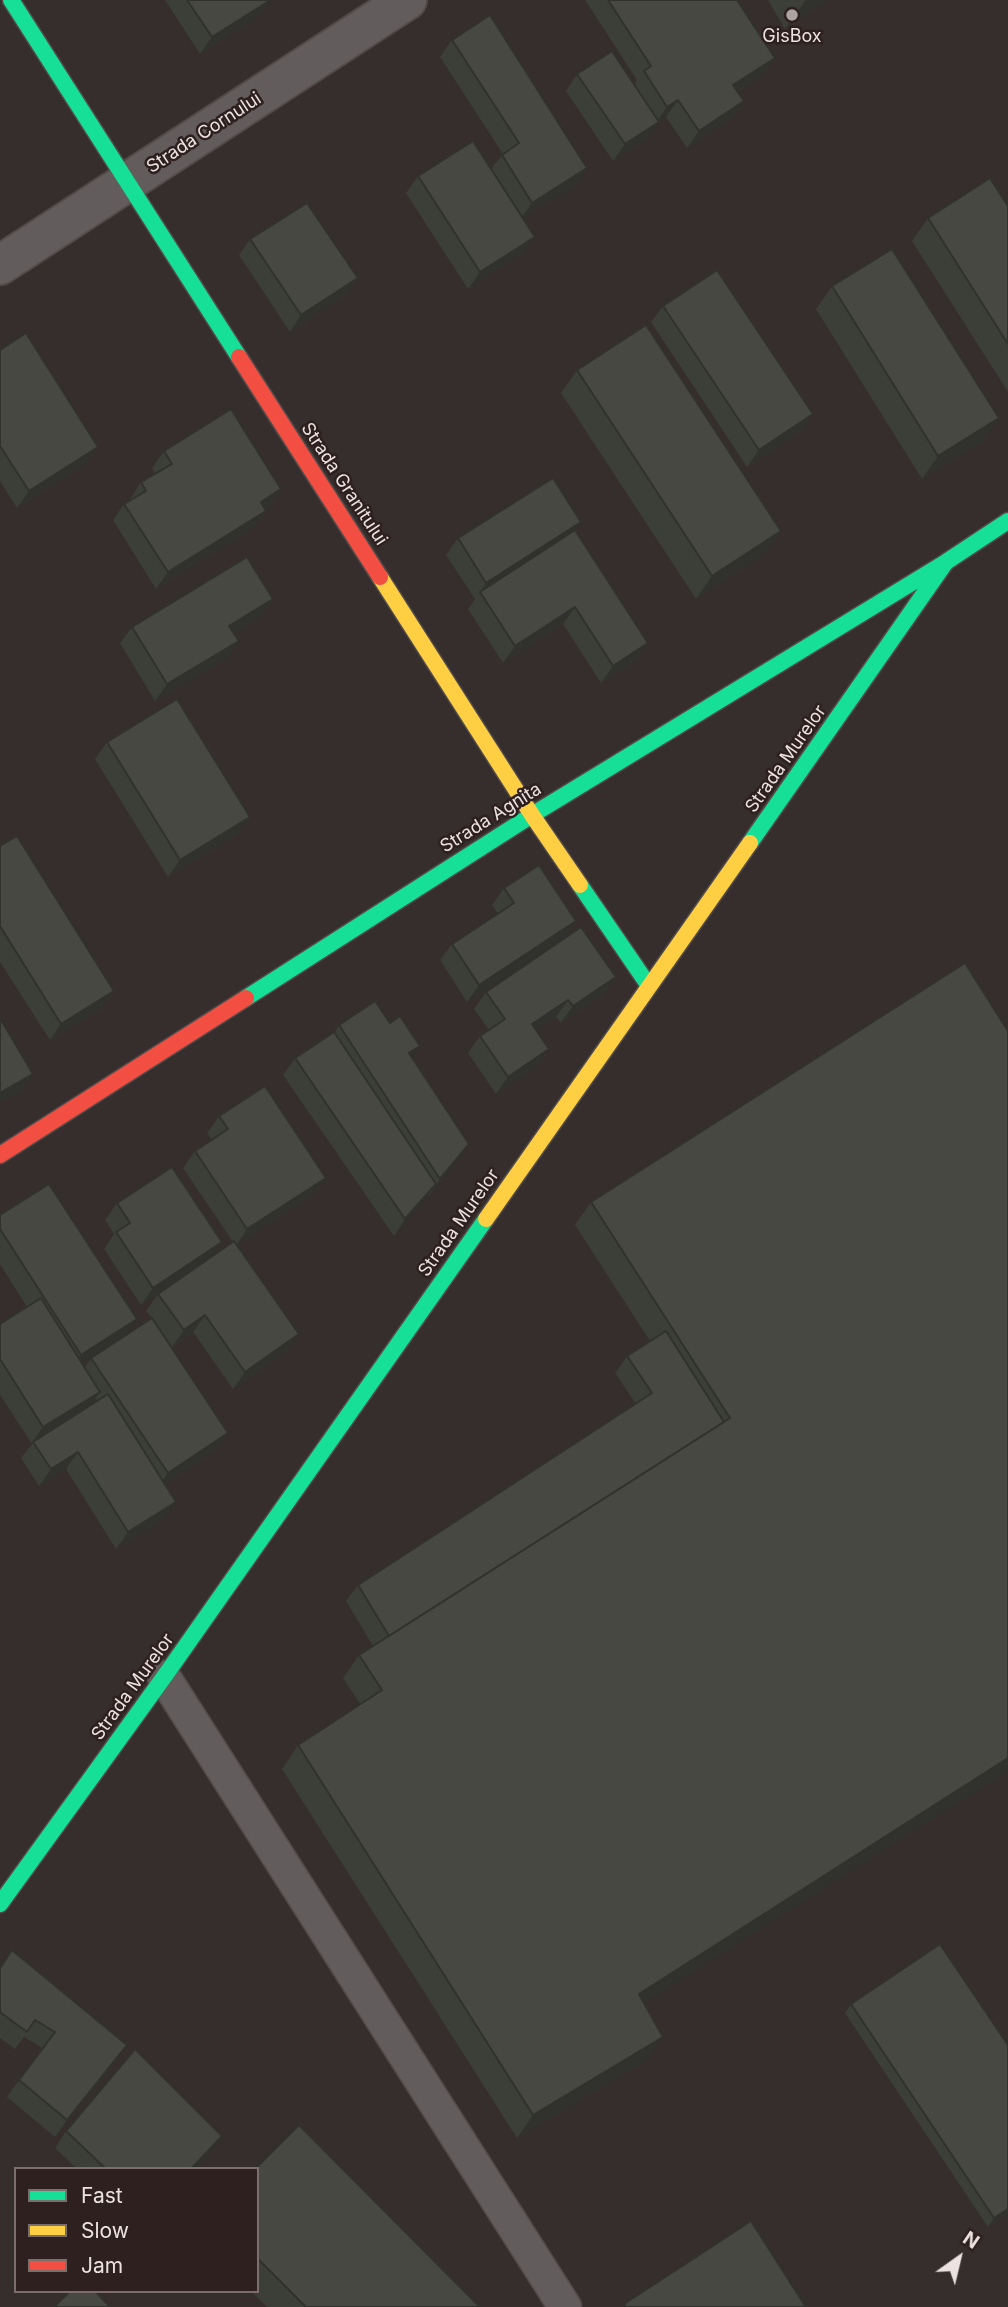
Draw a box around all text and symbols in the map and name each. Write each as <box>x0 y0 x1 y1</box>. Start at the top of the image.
marker: GisBox <box>784 7 800 23</box>
place label: GisBox <box>762 26 822 48</box>
street label: Strada Cornului <box>143 88 265 178</box>
street label: Strada Granitului <box>296 419 392 549</box>
street label: Strada Murelor <box>741 701 831 817</box>
street label: Strada Agnita <box>436 778 546 858</box>
street label: Strada Murelor <box>414 1165 504 1281</box>
street label: Strada Murelor <box>87 1630 179 1744</box>
legend <box>14 2167 259 2293</box>
text: Fast <box>81 2183 123 2208</box>
text: Slow <box>81 2218 129 2243</box>
north arrow <box>924 2223 994 2293</box>
text: N <box>959 2227 983 2254</box>
text: Jam <box>81 2253 123 2278</box>

